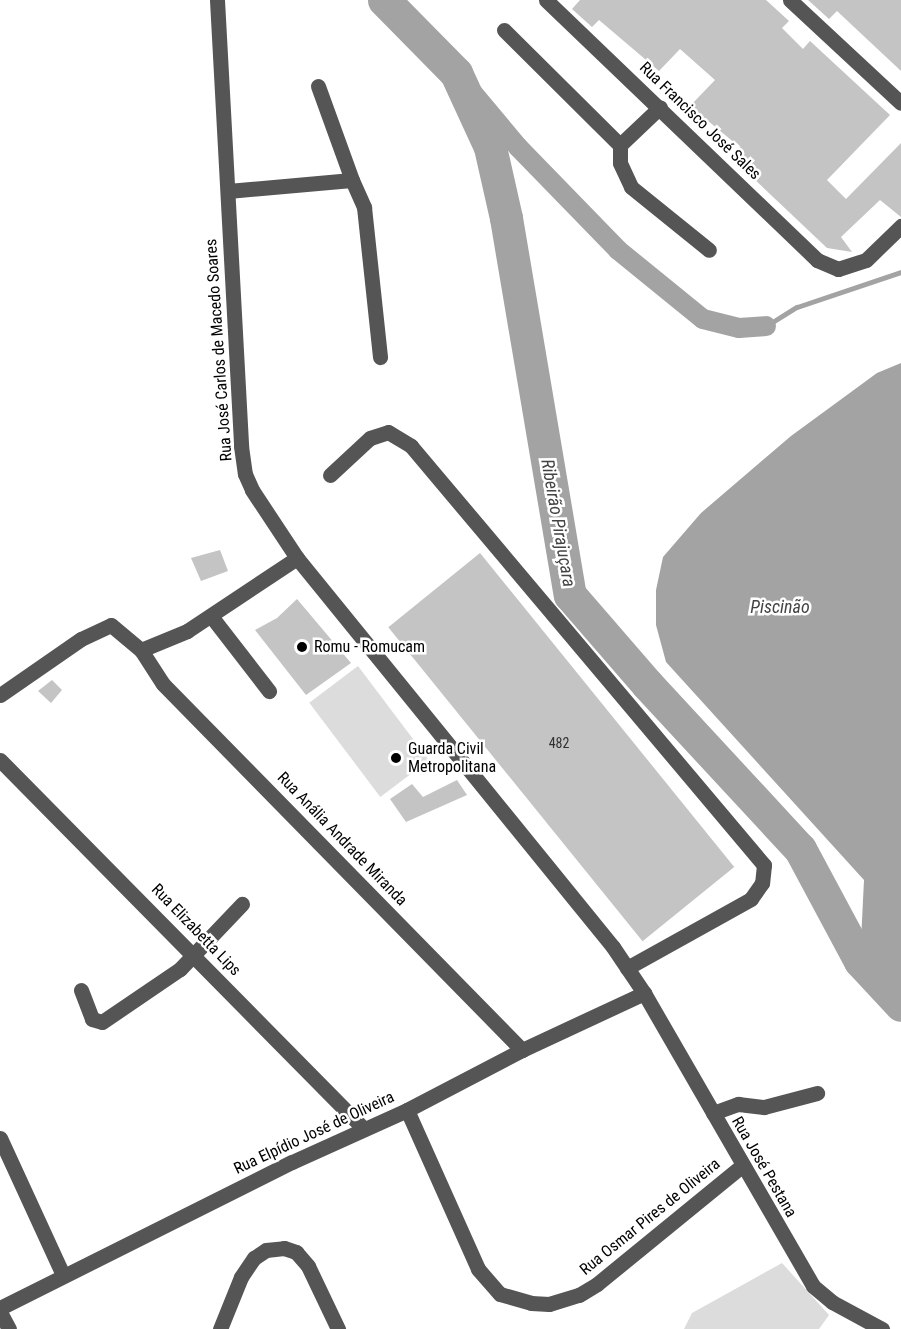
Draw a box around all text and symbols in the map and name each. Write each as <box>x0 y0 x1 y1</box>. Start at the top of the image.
street label: Rua Francisco José Sales <box>635 58 765 184</box>
street label: Rua José Carlos de Macedo Soares <box>202 238 236 462</box>
water label: Ribeirão Pirajuçara <box>536 457 580 589</box>
water label: Piscinão <box>750 596 810 618</box>
place label: Romu - Romucam <box>314 637 425 657</box>
marker: Romu - Romucam <box>295 640 309 654</box>
house number: 482 <box>549 735 569 751</box>
place label: Guarda Civil Metropolitana <box>408 739 496 777</box>
marker: Guarda Civil Metropolitana <box>389 751 403 765</box>
street label: Rua Anália Andrade Miranda <box>273 768 411 910</box>
street label: Rua Elizabetta Lips <box>147 880 245 980</box>
street label: Rua Elpídio José de Oliveira <box>231 1087 397 1179</box>
street label: Rua José Pestana <box>727 1113 801 1221</box>
street label: Rua Osmar Pires de Oliveira <box>576 1155 724 1279</box>

